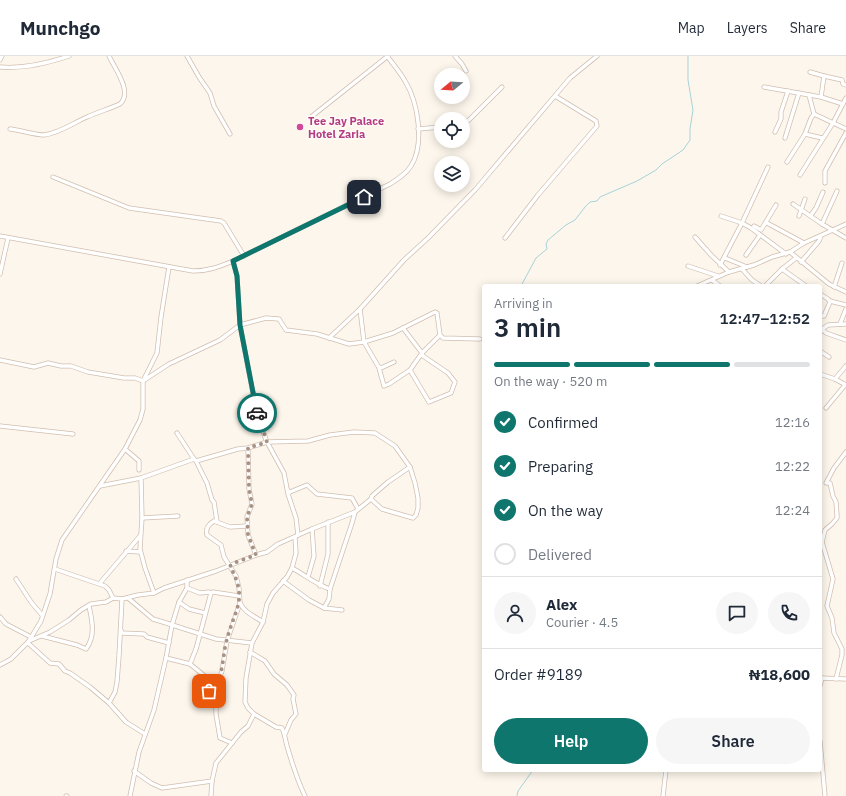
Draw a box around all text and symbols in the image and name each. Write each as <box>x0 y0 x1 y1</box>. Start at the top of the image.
text: Munchgo <box>20 16 100 40</box>
text: Map <box>678 19 705 37</box>
text: Layers <box>727 19 768 37</box>
text: Share <box>790 19 826 37</box>
north arrow <box>434 68 470 104</box>
map controls <box>434 68 470 192</box>
button: locate <box>434 112 470 148</box>
place label: Tee Jay Palace Hotel Zaria <box>308 114 384 141</box>
marker: Tee Jay Palace Hotel Zaria <box>295 122 305 132</box>
button: layers <box>434 156 470 192</box>
pin <box>347 180 381 214</box>
icon: home <box>353 186 375 208</box>
text: Arriving in <box>494 295 553 312</box>
text: 12:47–12:52 <box>720 309 810 328</box>
text: 3 min <box>494 310 561 344</box>
text: On the way · 520 m <box>494 373 607 390</box>
courier <box>237 393 277 433</box>
icon: car <box>246 402 268 424</box>
icon: check <box>494 411 516 433</box>
text: Confirmed <box>528 413 598 432</box>
text: 12:16 <box>775 414 810 431</box>
icon: check <box>494 455 516 477</box>
text: Preparing <box>528 457 593 476</box>
text: 12:22 <box>775 458 810 475</box>
icon: check <box>494 499 516 521</box>
text: On the way <box>528 501 603 520</box>
text: 12:24 <box>775 502 810 519</box>
text: Delivered <box>528 545 592 564</box>
button: person <box>494 592 536 634</box>
button: chat <box>716 592 758 634</box>
button: phone <box>768 592 810 634</box>
text: Alex <box>546 595 577 614</box>
text: Courier · 4.5 <box>546 614 618 631</box>
text: Order #9189 <box>494 665 583 684</box>
text: ₦18,600 <box>749 665 810 684</box>
pin <box>192 674 226 708</box>
icon: bag <box>198 680 220 702</box>
button: Help <box>494 718 648 764</box>
button: Share <box>656 718 810 764</box>

